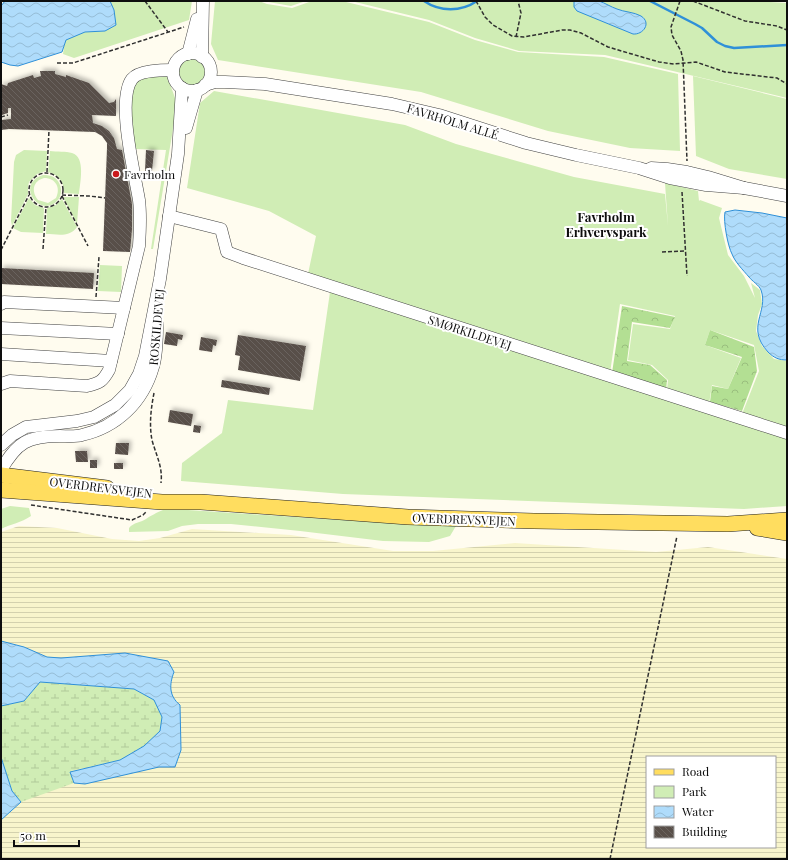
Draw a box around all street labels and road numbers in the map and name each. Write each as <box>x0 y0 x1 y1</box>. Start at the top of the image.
street label: FAVRHOLM ALLÉ <box>405 99 501 143</box>
street label: ROSKILDEVEJ <box>145 288 167 366</box>
street label: SMØRKILDEVEJ <box>426 311 514 353</box>
street label: OVERDREVSVEJEN <box>49 473 154 501</box>
street label: OVERDREVSVEJEN <box>412 509 517 529</box>

